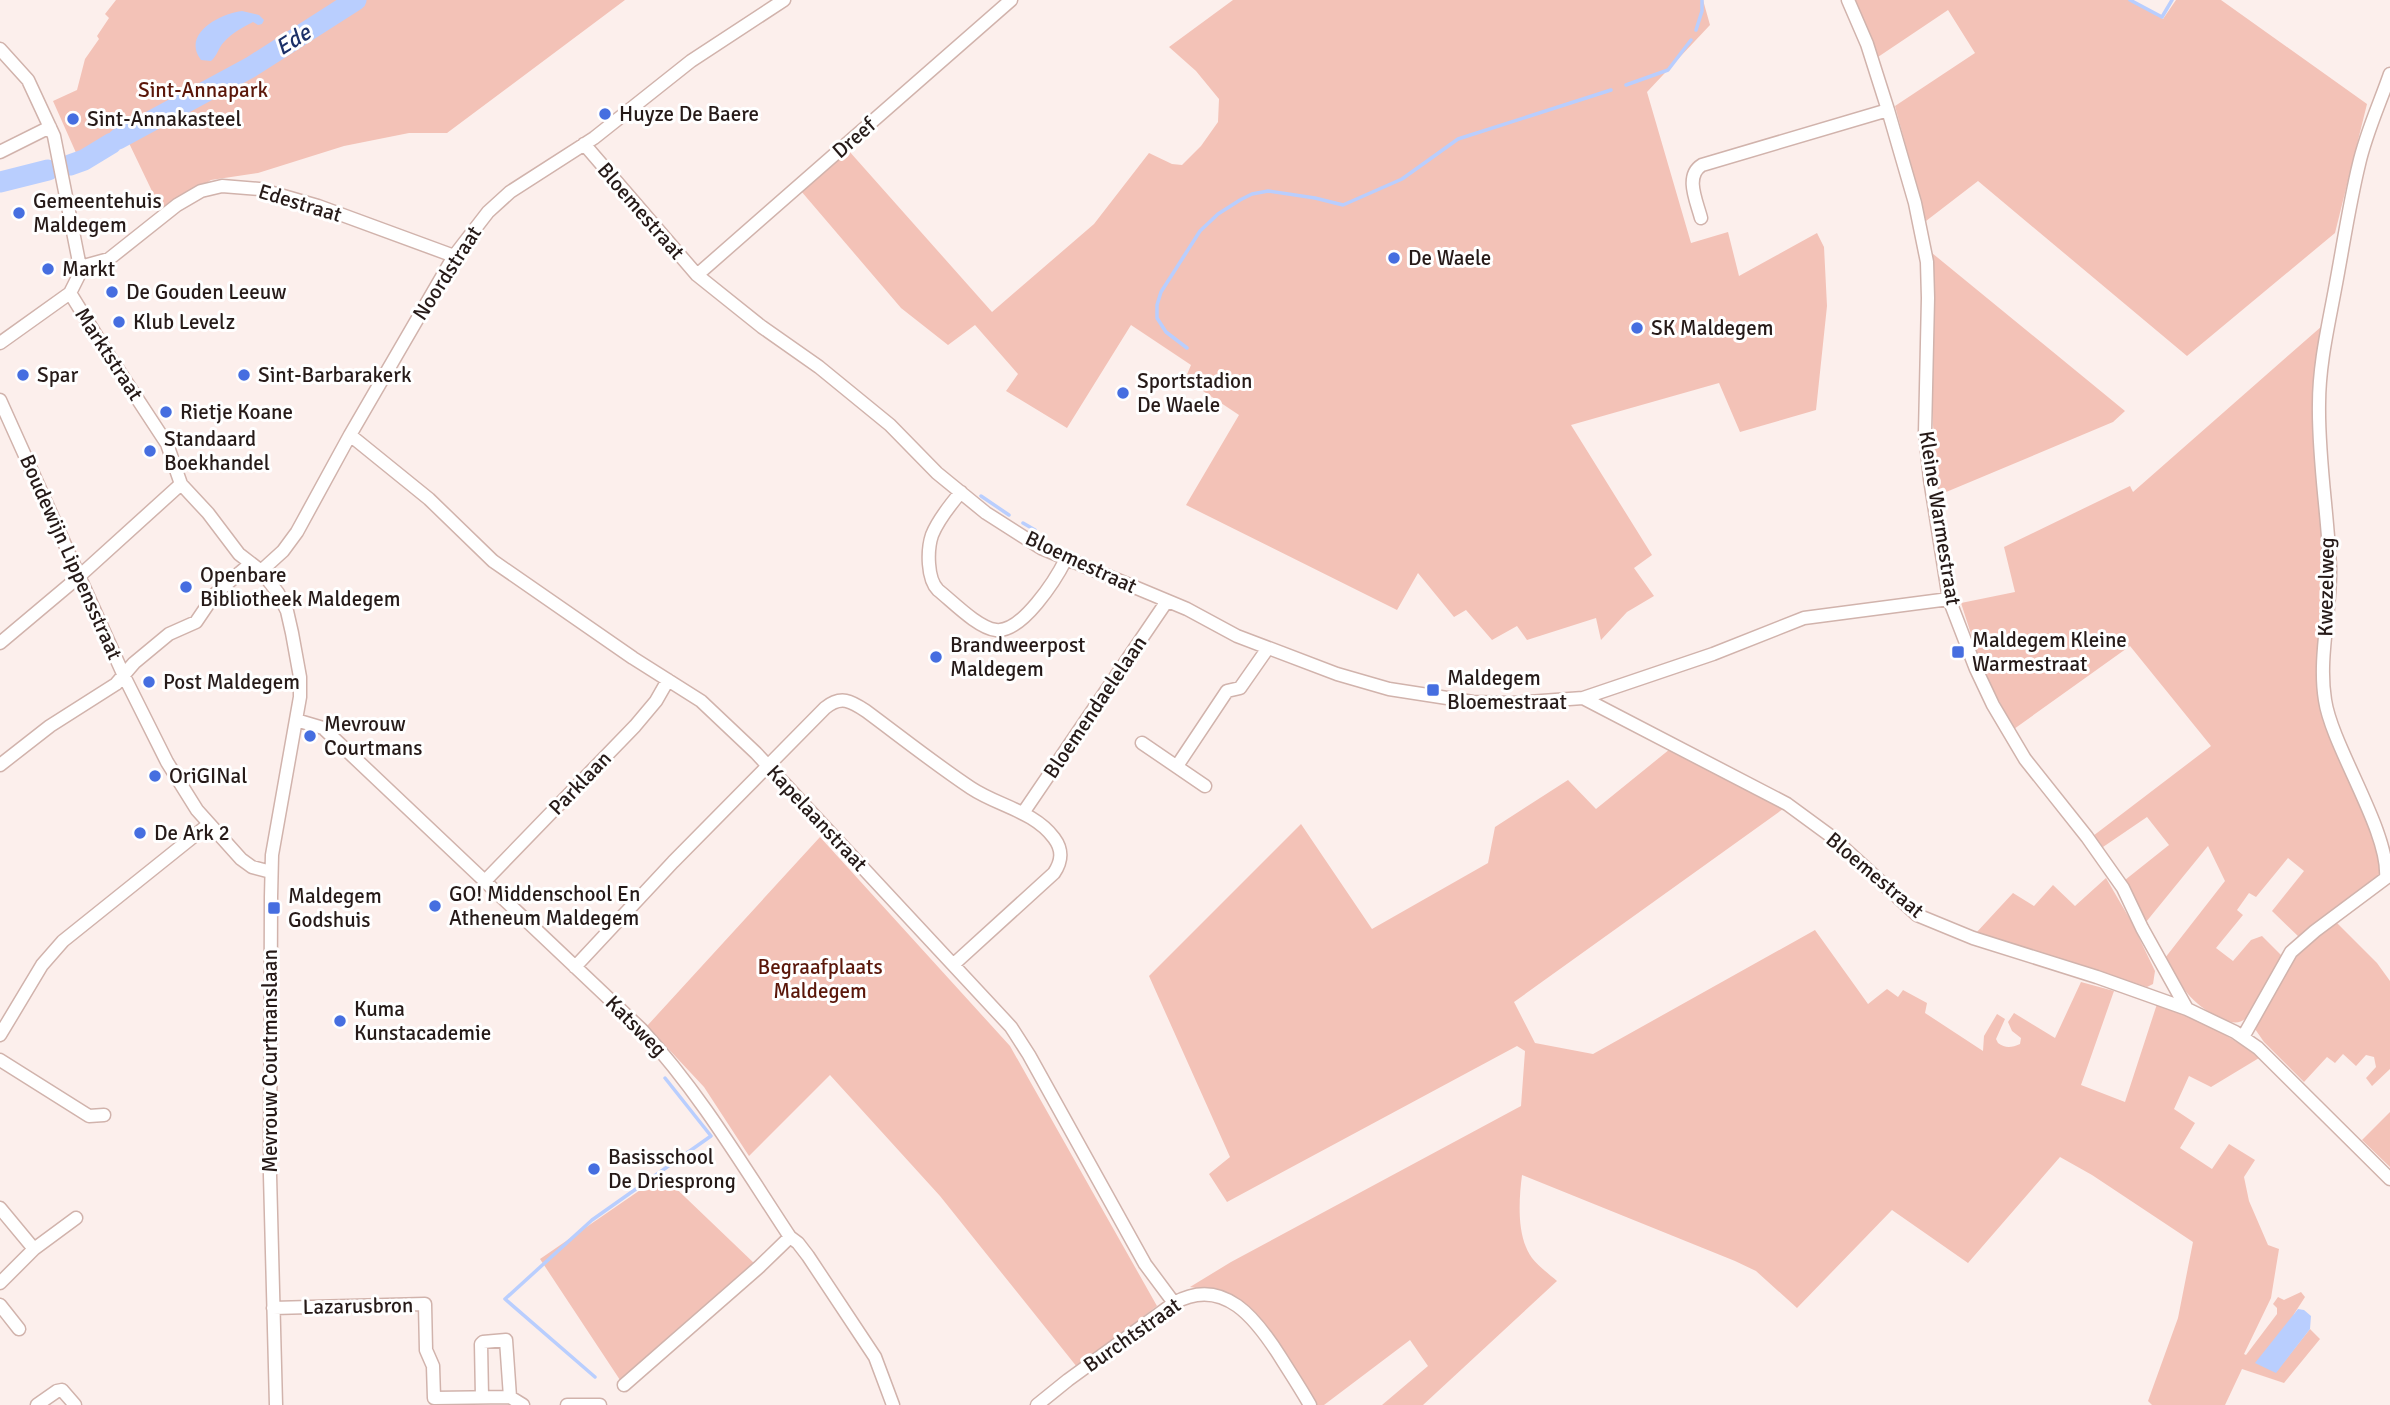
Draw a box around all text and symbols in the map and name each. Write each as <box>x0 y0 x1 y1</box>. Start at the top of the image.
water label: Ede <box>270 17 317 62</box>
park label: Sint-Annapark <box>138 77 268 103</box>
place label: Huyze De Baere <box>619 101 759 127</box>
place label: Sint-Annakasteel <box>87 106 242 132</box>
marker: Huyze De Baere <box>597 106 613 122</box>
marker: Sint-Annakasteel <box>65 111 81 127</box>
street label: Dreef <box>827 111 882 164</box>
street label: Bloemestraat <box>592 157 690 265</box>
street label: Edestraat <box>255 178 345 228</box>
place label: Gemeentehuis Maldegem <box>33 188 162 238</box>
marker: Gemeentehuis Maldegem <box>11 205 27 221</box>
street label: Noordstraat <box>407 221 487 325</box>
place label: De Waele <box>1408 245 1491 271</box>
marker: De Waele <box>1386 250 1402 266</box>
place label: Markt <box>62 256 115 282</box>
marker: Markt <box>40 261 56 277</box>
place label: De Gouden Leeuw <box>126 279 286 305</box>
marker: De Gouden Leeuw <box>104 284 120 300</box>
street label: Marktstraat <box>69 303 149 405</box>
place label: Klub Levelz <box>133 309 235 335</box>
marker: Klub Levelz <box>111 314 127 330</box>
place label: SK Maldegem <box>1651 315 1773 341</box>
marker: SK Maldegem <box>1629 320 1645 336</box>
place label: Spar <box>37 362 78 388</box>
place label: Sint-Barbarakerk <box>258 362 412 388</box>
marker: Spar <box>15 367 31 383</box>
marker: Sint-Barbarakerk <box>236 367 252 383</box>
place label: Sportstadion De Waele <box>1137 368 1252 418</box>
marker: Sportstadion De Waele <box>1115 385 1131 401</box>
place label: Rietje Koane <box>180 399 293 425</box>
marker: Rietje Koane <box>158 404 174 420</box>
place label: Standaard Boekhandel <box>164 426 270 476</box>
street label: Kleine Warmestraat <box>1913 429 1967 607</box>
marker: Standaard Boekhandel <box>142 443 158 459</box>
street label: Boudewijn Lippensstraat <box>14 450 128 664</box>
street label: Bloemestraat <box>1021 525 1141 599</box>
street label: Kwezelweg <box>2312 537 2340 637</box>
place label: Openbare Bibliotheek Maldegem <box>200 562 401 612</box>
marker: Openbare Bibliotheek Maldegem <box>178 579 194 595</box>
place label: Maldegem Kleine Warmestraat <box>1972 627 2127 677</box>
street label: Bloemendaelelaan <box>1038 631 1152 783</box>
place label: Brandweerpost Maldegem <box>950 632 1085 682</box>
marker: Maldegem Kleine Warmestraat <box>1950 644 1966 660</box>
marker: Brandweerpost Maldegem <box>928 649 944 665</box>
place label: Maldegem Bloemestraat <box>1447 665 1567 715</box>
place label: Post Maldegem <box>163 669 300 695</box>
marker: Post Maldegem <box>141 674 157 690</box>
marker: Maldegem Bloemestraat <box>1425 682 1441 698</box>
place label: Mevrouw Courtmans <box>324 711 422 761</box>
marker: Mevrouw Courtmans <box>302 728 318 744</box>
street label: Parklaan <box>543 746 617 820</box>
street label: Kapelaanstraat <box>761 759 873 877</box>
place label: OriGINal <box>169 763 247 789</box>
marker: OriGINal <box>147 768 163 784</box>
place label: De Ark 2 <box>154 820 230 846</box>
marker: De Ark 2 <box>132 825 148 841</box>
street label: Bloemestraat <box>1821 827 1929 923</box>
place label: GO! Middenschool En Atheneum Maldegem <box>449 881 640 931</box>
place label: Maldegem Godshuis <box>288 883 382 933</box>
marker: GO! Middenschool En Atheneum Maldegem <box>427 898 443 914</box>
marker: Maldegem Godshuis <box>266 900 282 916</box>
street label: Mevrouw Courtmanslaan <box>257 949 283 1173</box>
park label: Begraafplaats Maldegem <box>757 954 883 1004</box>
street label: Katsweg <box>600 990 672 1062</box>
place label: Kuma Kunstacademie <box>354 996 491 1046</box>
marker: Kuma Kunstacademie <box>332 1013 348 1029</box>
place label: Basisschool De Driesprong <box>608 1144 736 1194</box>
marker: Basisschool De Driesprong <box>586 1161 602 1177</box>
street label: Lazarusbron <box>302 1292 414 1320</box>
street label: Burchtstraat <box>1078 1292 1186 1378</box>

